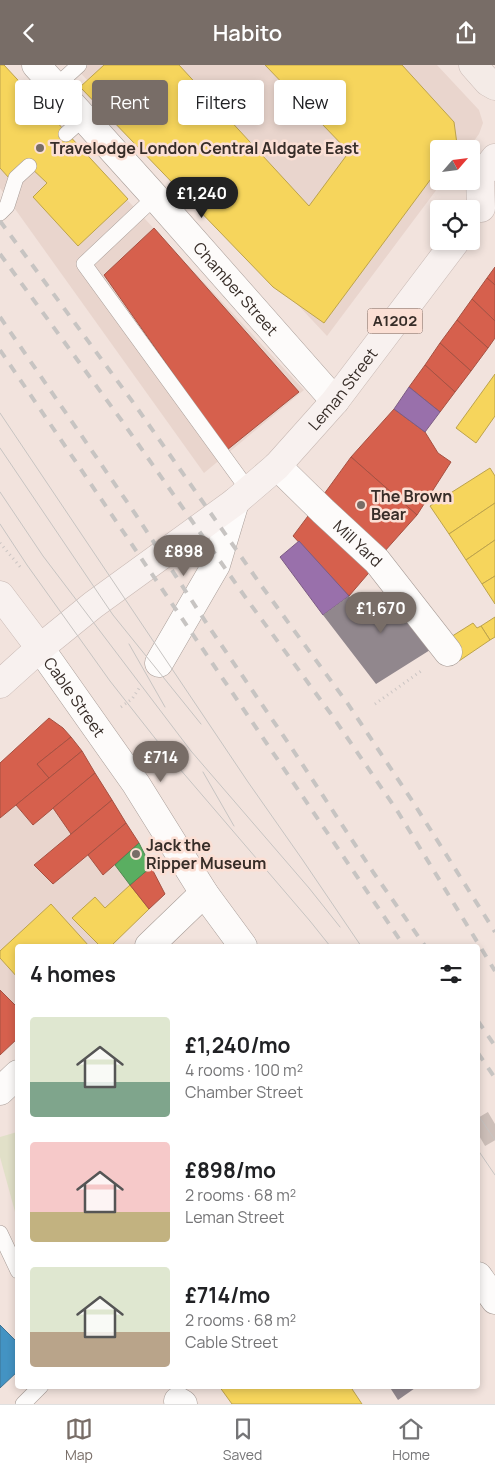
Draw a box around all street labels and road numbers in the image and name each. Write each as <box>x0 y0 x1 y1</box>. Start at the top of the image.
street label: Chamber Street <box>189 237 283 340</box>
road number: A1202 <box>368 309 422 333</box>
street label: Leman Street <box>303 343 382 435</box>
street label: Mill Yard <box>329 515 387 572</box>
street label: Cable Street <box>39 653 110 741</box>

